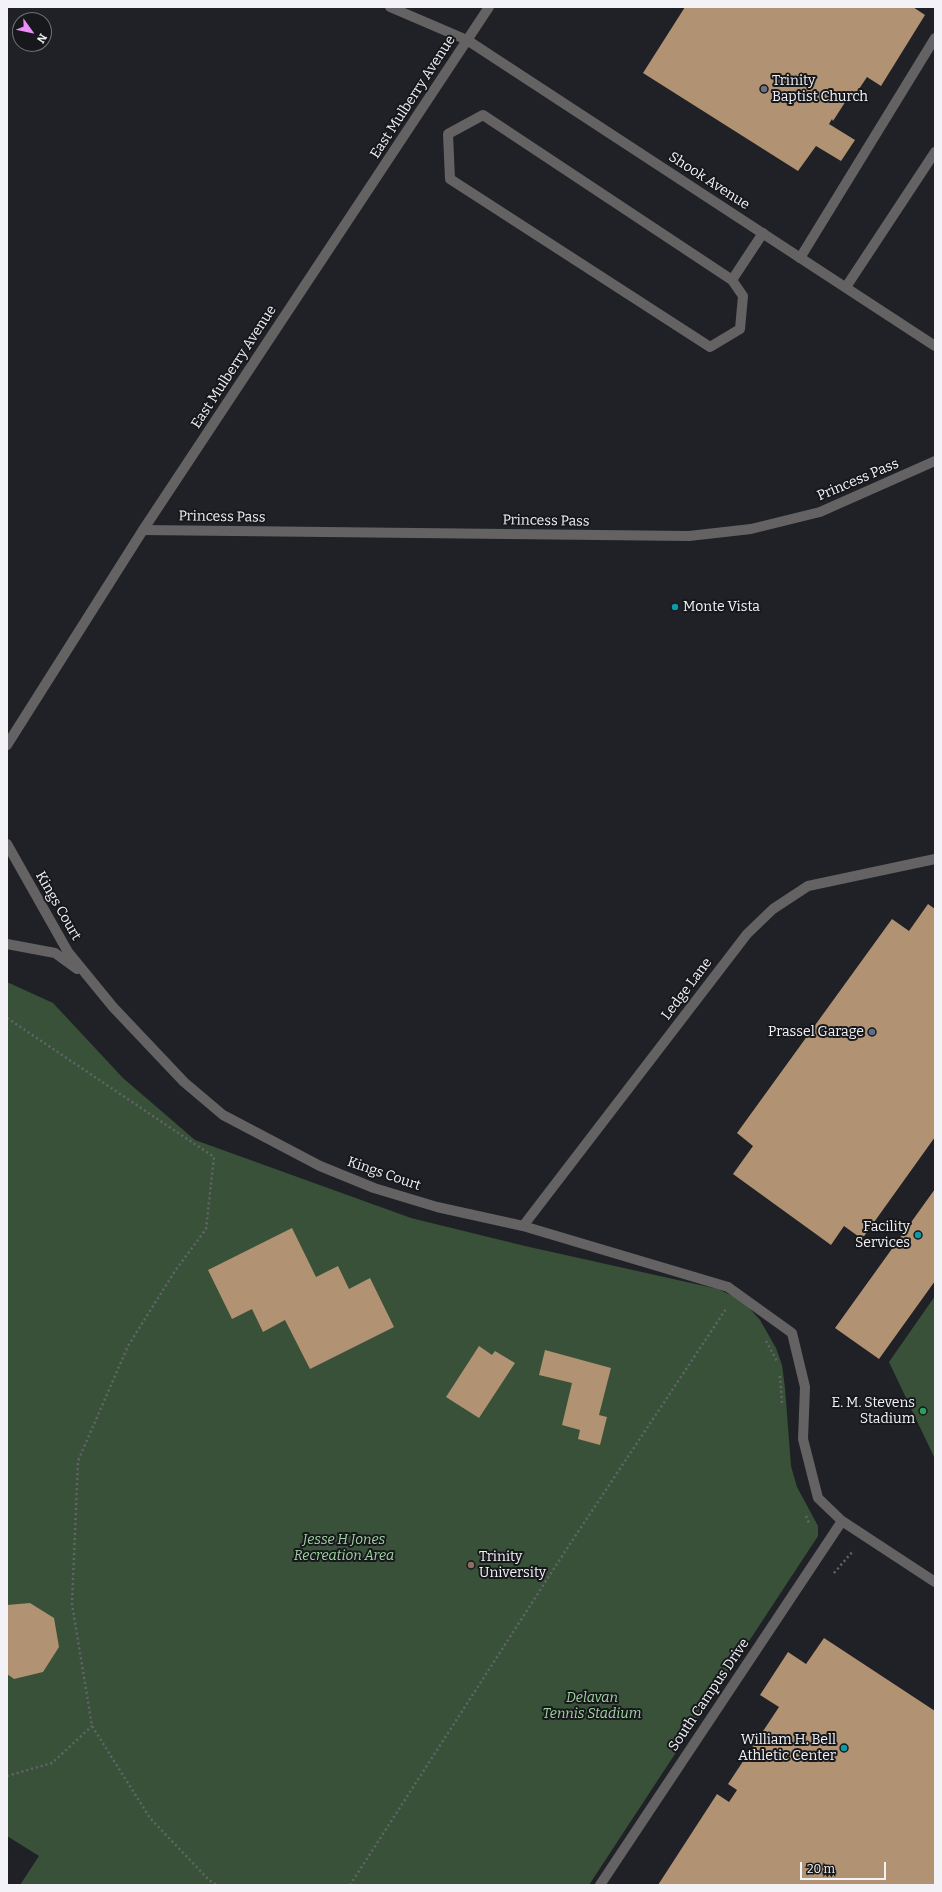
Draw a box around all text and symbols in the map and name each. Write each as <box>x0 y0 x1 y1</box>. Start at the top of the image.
north arrow <box>12 12 52 52</box>
text: N <box>34 31 49 45</box>
street label: East Mulberry Avenue <box>367 32 459 162</box>
place label: Trinity Baptist Church <box>772 73 868 106</box>
marker: Trinity Baptist Church <box>759 84 769 94</box>
street label: Shook Avenue <box>665 149 753 213</box>
street label: East Mulberry Avenue <box>188 302 280 432</box>
street label: Princess Pass <box>815 455 901 505</box>
street label: Princess Pass <box>178 508 266 526</box>
street label: Princess Pass <box>502 512 590 530</box>
place label: Monte Vista <box>683 599 760 615</box>
marker: Monte Vista <box>670 602 680 612</box>
street label: Kings Court <box>32 869 84 943</box>
street label: Ledge Lane <box>658 955 716 1023</box>
place label: Prassel Garage <box>768 1024 864 1040</box>
marker: Prassel Garage <box>867 1027 877 1037</box>
street label: Kings Court <box>345 1154 423 1194</box>
place label: Facility Services <box>855 1219 910 1252</box>
marker: Facility Services <box>913 1230 923 1240</box>
place label: E. M. Stevens Stadium <box>832 1395 915 1428</box>
marker: E. M. Stevens Stadium <box>918 1406 928 1416</box>
park label: Jesse H Jones Recreation Area <box>294 1532 394 1564</box>
place label: Trinity University <box>479 1549 546 1582</box>
marker: Trinity University <box>466 1560 476 1570</box>
street label: South Campus Drive <box>665 1636 753 1754</box>
park label: Delavan Tennis Stadium <box>543 1690 641 1722</box>
place label: William H. Bell Athletic Center <box>738 1732 836 1764</box>
marker: William H. Bell Athletic Center <box>839 1743 849 1753</box>
scale bar <box>802 1854 888 1880</box>
text: 20 m <box>807 1862 835 1876</box>

